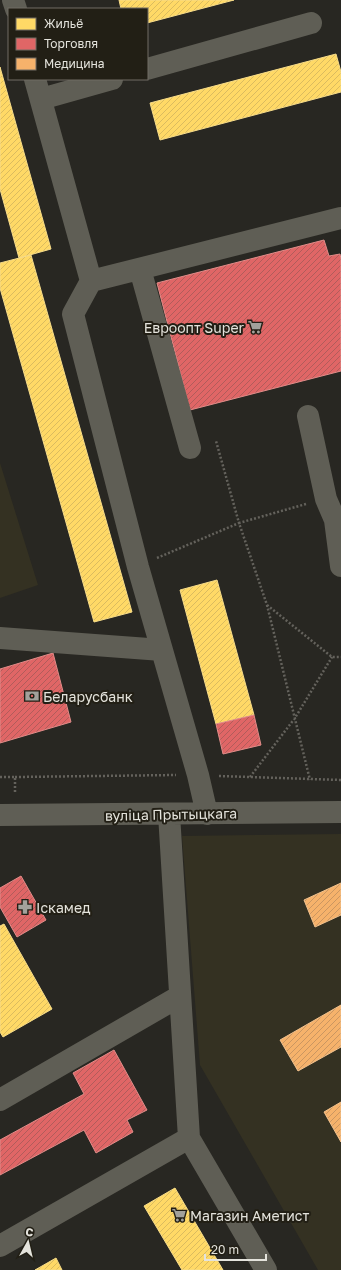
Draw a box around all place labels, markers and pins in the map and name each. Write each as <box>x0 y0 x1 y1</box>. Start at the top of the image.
place label: Евроопт Super <box>144 319 245 336</box>
supermarket icon: Евроопт Super <box>247 319 263 335</box>
bank icon: Беларусбанк <box>24 688 40 704</box>
place label: Беларусбанк <box>43 688 133 705</box>
pharmacy icon: Іскамед <box>17 899 33 915</box>
place label: Іскамед <box>36 899 91 916</box>
supermarket icon: Магазин Аметист <box>171 1207 187 1223</box>
place label: Магазин Аметист <box>190 1207 309 1224</box>

